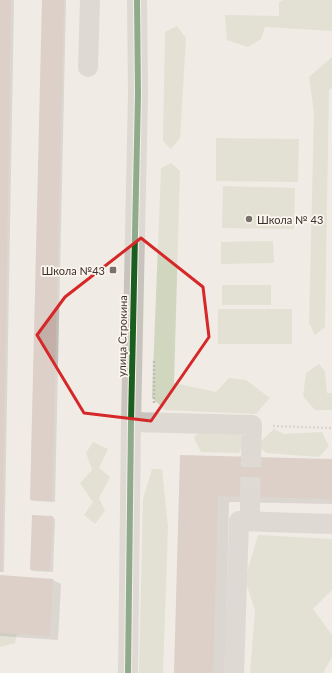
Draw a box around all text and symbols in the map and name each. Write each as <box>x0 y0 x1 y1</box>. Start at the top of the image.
place label: Школа № 43 <box>257 213 323 226</box>
marker: Школа № 43 <box>244 214 254 224</box>
place label: Школа №43 <box>41 264 105 277</box>
marker: Школа №43 <box>108 265 118 275</box>
street label: улица Строкина <box>115 295 129 377</box>

